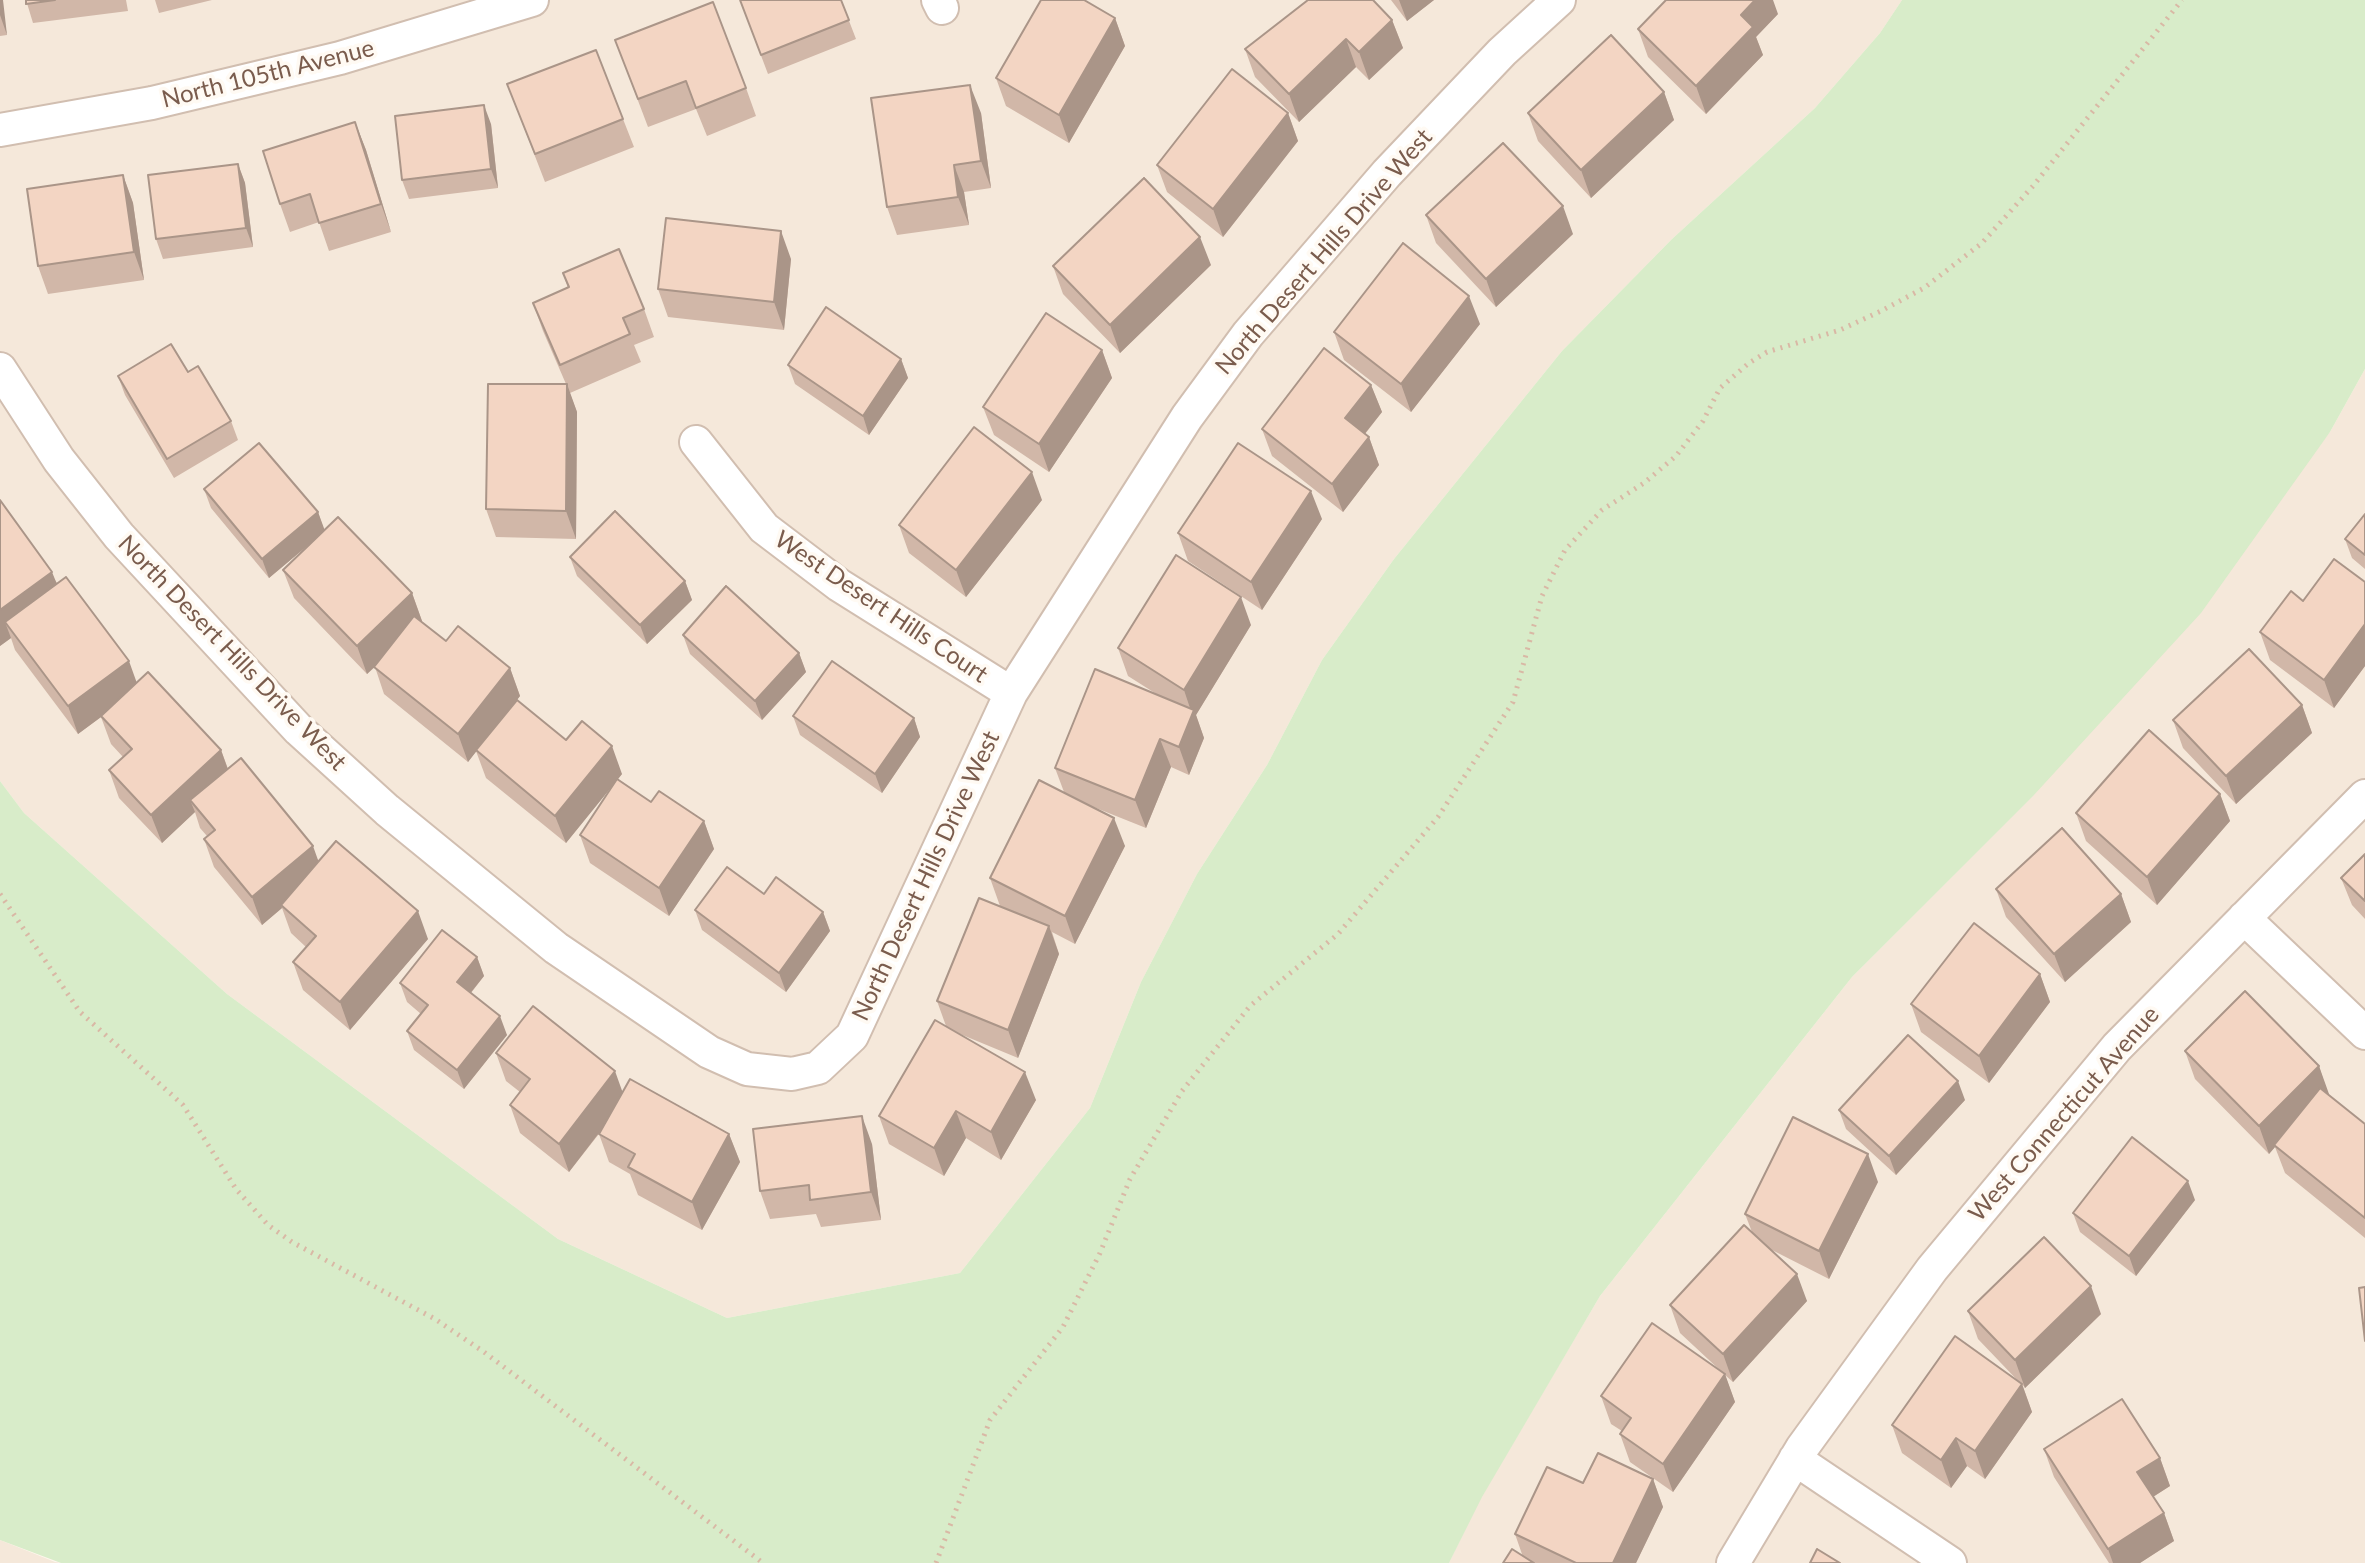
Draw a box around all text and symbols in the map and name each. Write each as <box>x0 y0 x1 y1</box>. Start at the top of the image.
street label: North 105th Avenue <box>159 34 377 114</box>
street label: North Desert Hills Drive West <box>1209 123 1439 381</box>
street label: West Desert Hills Court <box>769 525 993 689</box>
street label: North Desert Hills Drive West <box>112 529 352 777</box>
street label: North Desert Hills Drive West <box>846 727 1006 1025</box>
street label: West Connecticut Avenue <box>1963 1001 2165 1227</box>

